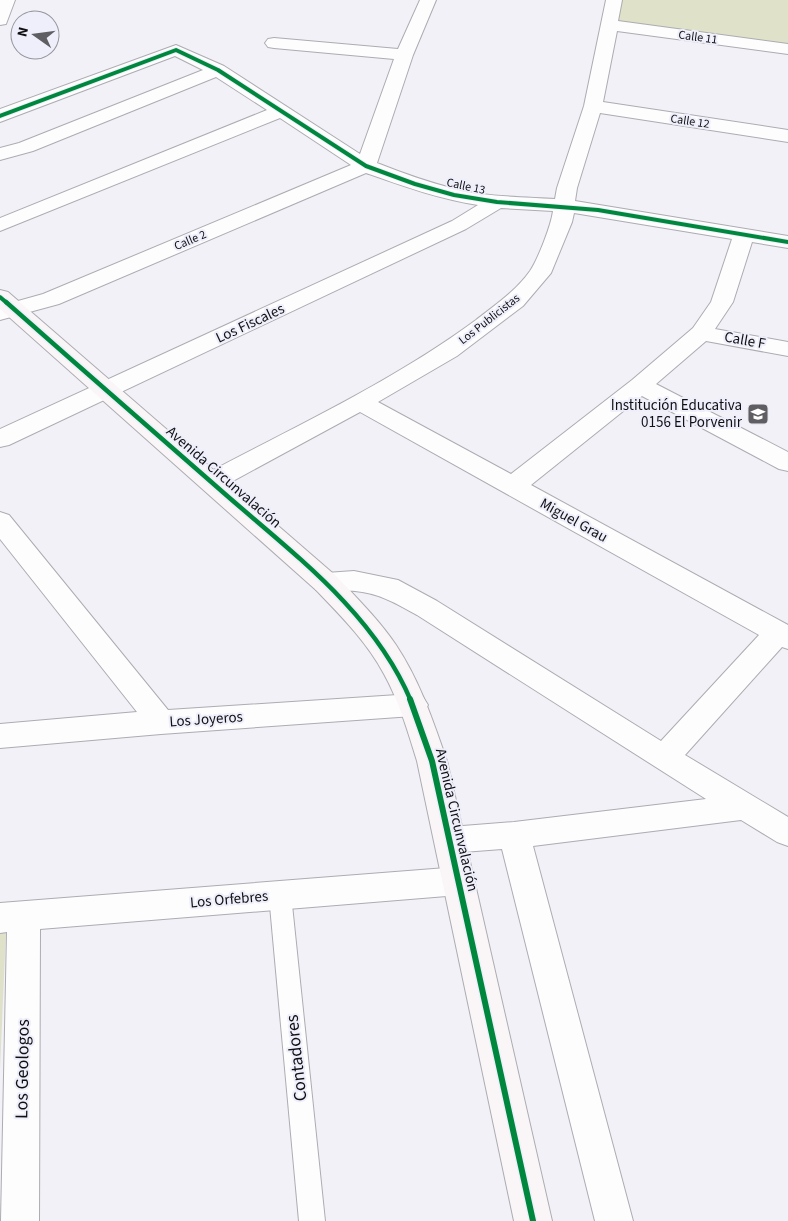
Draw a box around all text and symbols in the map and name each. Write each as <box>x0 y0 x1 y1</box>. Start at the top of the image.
north arrow <box>10 10 60 60</box>
text: N <box>13 25 34 39</box>
street label: Calle 11 <box>677 26 719 49</box>
street label: Calle 12 <box>669 110 711 133</box>
street label: Calle 13 <box>445 174 487 199</box>
street label: Calle 2 <box>172 226 209 255</box>
street label: Los Publicistas <box>455 290 524 349</box>
street label: Los Fiscales <box>212 298 288 349</box>
street label: Calle F <box>723 327 768 355</box>
place label: Institución Educativa 0156 El Porvenir <box>611 395 743 433</box>
school or university icon: Institución Educativa 0156 El Porvenir <box>746 402 770 426</box>
street label: Avenida Circunvalación <box>162 421 286 533</box>
street label: Miguel Grau <box>536 493 611 548</box>
street label: Los Joyeros <box>169 706 243 733</box>
street label: Avenida Circunvalación <box>430 746 483 894</box>
street label: Los Orfebres <box>189 886 269 913</box>
street label: Contadores <box>280 1013 313 1102</box>
street label: Los Geologos <box>9 1019 36 1119</box>

